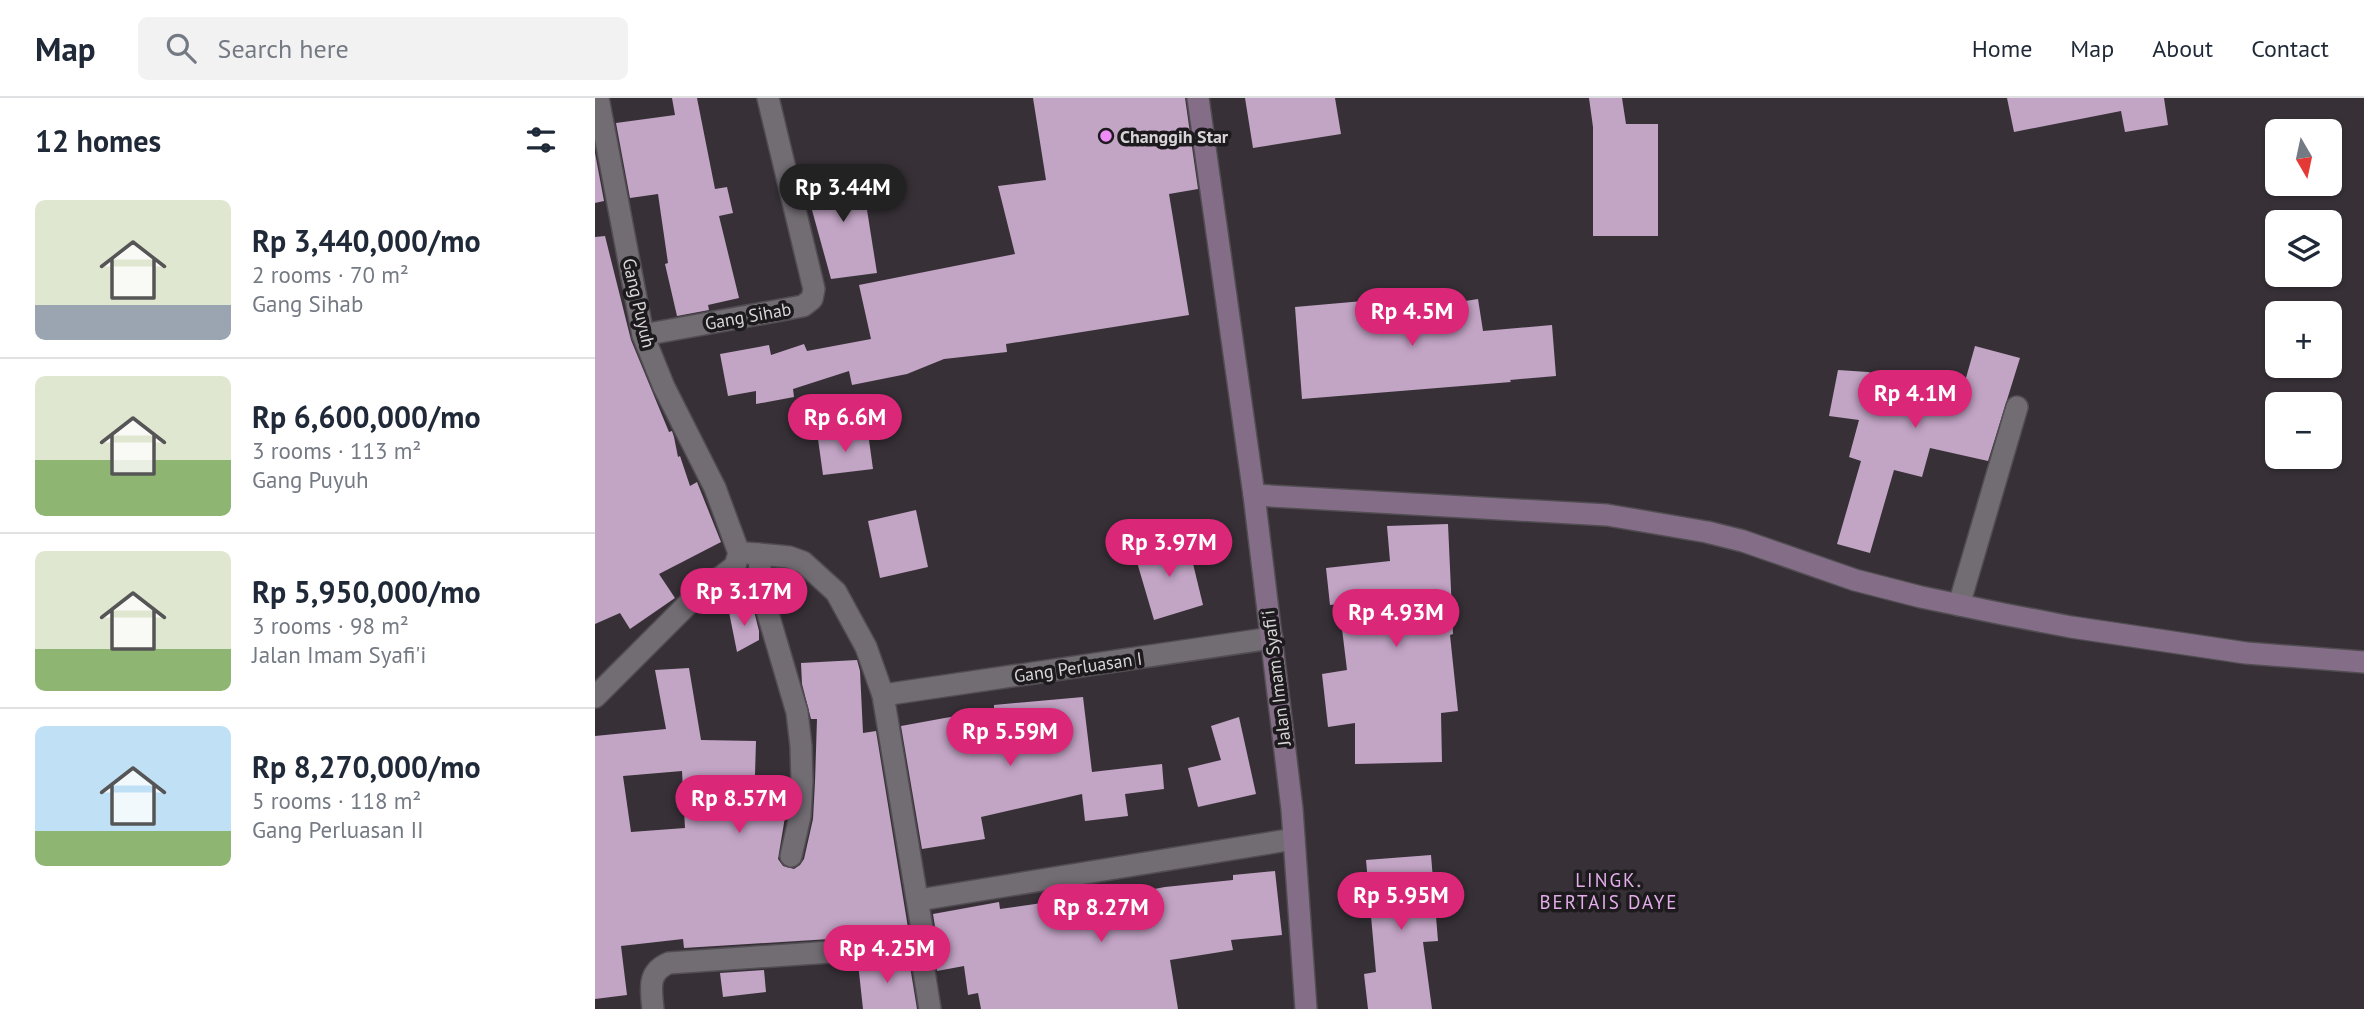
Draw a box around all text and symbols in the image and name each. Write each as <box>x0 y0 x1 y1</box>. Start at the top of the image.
search box <box>138 17 628 80</box>
text: Map <box>35 27 96 70</box>
icon: search <box>162 29 200 67</box>
text: Search here <box>218 32 349 65</box>
text: Home <box>1972 33 2032 64</box>
text: Map <box>2070 33 2114 64</box>
text: About <box>2152 33 2213 64</box>
text: Contact <box>2251 33 2329 64</box>
north arrow <box>2265 119 2341 196</box>
map controls <box>2265 119 2342 469</box>
text: 12 homes <box>35 121 161 160</box>
icon: filters <box>522 121 560 159</box>
place label: Changgih Star <box>1120 125 1229 148</box>
marker: Changgih Star <box>1098 128 1114 144</box>
pin: Rp 3.44M <box>771 164 915 224</box>
text: Rp 3.44M <box>795 172 891 201</box>
button: layers <box>2265 210 2342 287</box>
text: Rp 3,440,000/mo <box>252 221 481 260</box>
icon: home <box>91 228 175 312</box>
street label: Gang Puyuh <box>618 256 660 350</box>
text: 2 rooms · 70 m² <box>252 260 409 289</box>
pin: Rp 4.5M <box>1347 288 1477 348</box>
text: Gang Sihab <box>252 289 363 318</box>
text: Rp 4.5M <box>1371 296 1453 325</box>
street label: Gang Sihab <box>703 297 793 335</box>
button: + <box>2265 301 2342 378</box>
pin: Rp 4.1M <box>1850 370 1980 430</box>
text: Rp 4.1M <box>1874 378 1956 407</box>
button: − <box>2265 392 2342 469</box>
pin: Rp 6.6M <box>780 394 910 454</box>
text: Rp 6,600,000/mo <box>252 397 481 436</box>
text: Rp 6.6M <box>804 402 886 431</box>
icon: home <box>91 404 175 488</box>
text: 3 rooms · 113 m² <box>252 436 421 465</box>
text: Gang Puyuh <box>252 465 369 494</box>
pin: Rp 3.97M <box>1097 519 1241 579</box>
text: Rp 3.97M <box>1121 527 1217 556</box>
pin: Rp 3.17M <box>672 568 816 628</box>
text: Rp 5,950,000/mo <box>252 572 481 611</box>
text: Rp 3.17M <box>696 576 792 605</box>
icon: home <box>91 579 175 663</box>
pin: Rp 4.93M <box>1324 589 1468 649</box>
text: Rp 4.93M <box>1348 597 1444 626</box>
street label: Jalan Imam Syafi'i <box>1256 609 1296 748</box>
text: 3 rooms · 98 m² <box>252 611 409 640</box>
text: Jalan Imam Syafi'i <box>252 640 426 669</box>
street label: Gang Perluasan I <box>1012 647 1144 687</box>
pin: Rp 5.59M <box>938 708 1082 768</box>
text: Rp 5.59M <box>962 716 1058 745</box>
text: Rp 8,270,000/mo <box>252 747 481 786</box>
icon: home <box>91 754 175 838</box>
pin: Rp 8.57M <box>667 776 811 835</box>
text: Rp 8.57M <box>691 783 787 812</box>
text: 5 rooms · 118 m² <box>252 786 421 815</box>
text: Gang Perluasan II <box>252 815 424 844</box>
district label: LINGK. BERTAIS DAYE <box>1539 868 1679 914</box>
pin: Rp 5.95M <box>1329 872 1473 932</box>
text: Rp 5.95M <box>1353 880 1449 909</box>
pin: Rp 8.27M <box>1029 884 1173 944</box>
text: Rp 8.27M <box>1053 892 1149 921</box>
pin: Rp 4.25M <box>815 926 959 985</box>
text: Rp 4.25M <box>839 933 935 962</box>

